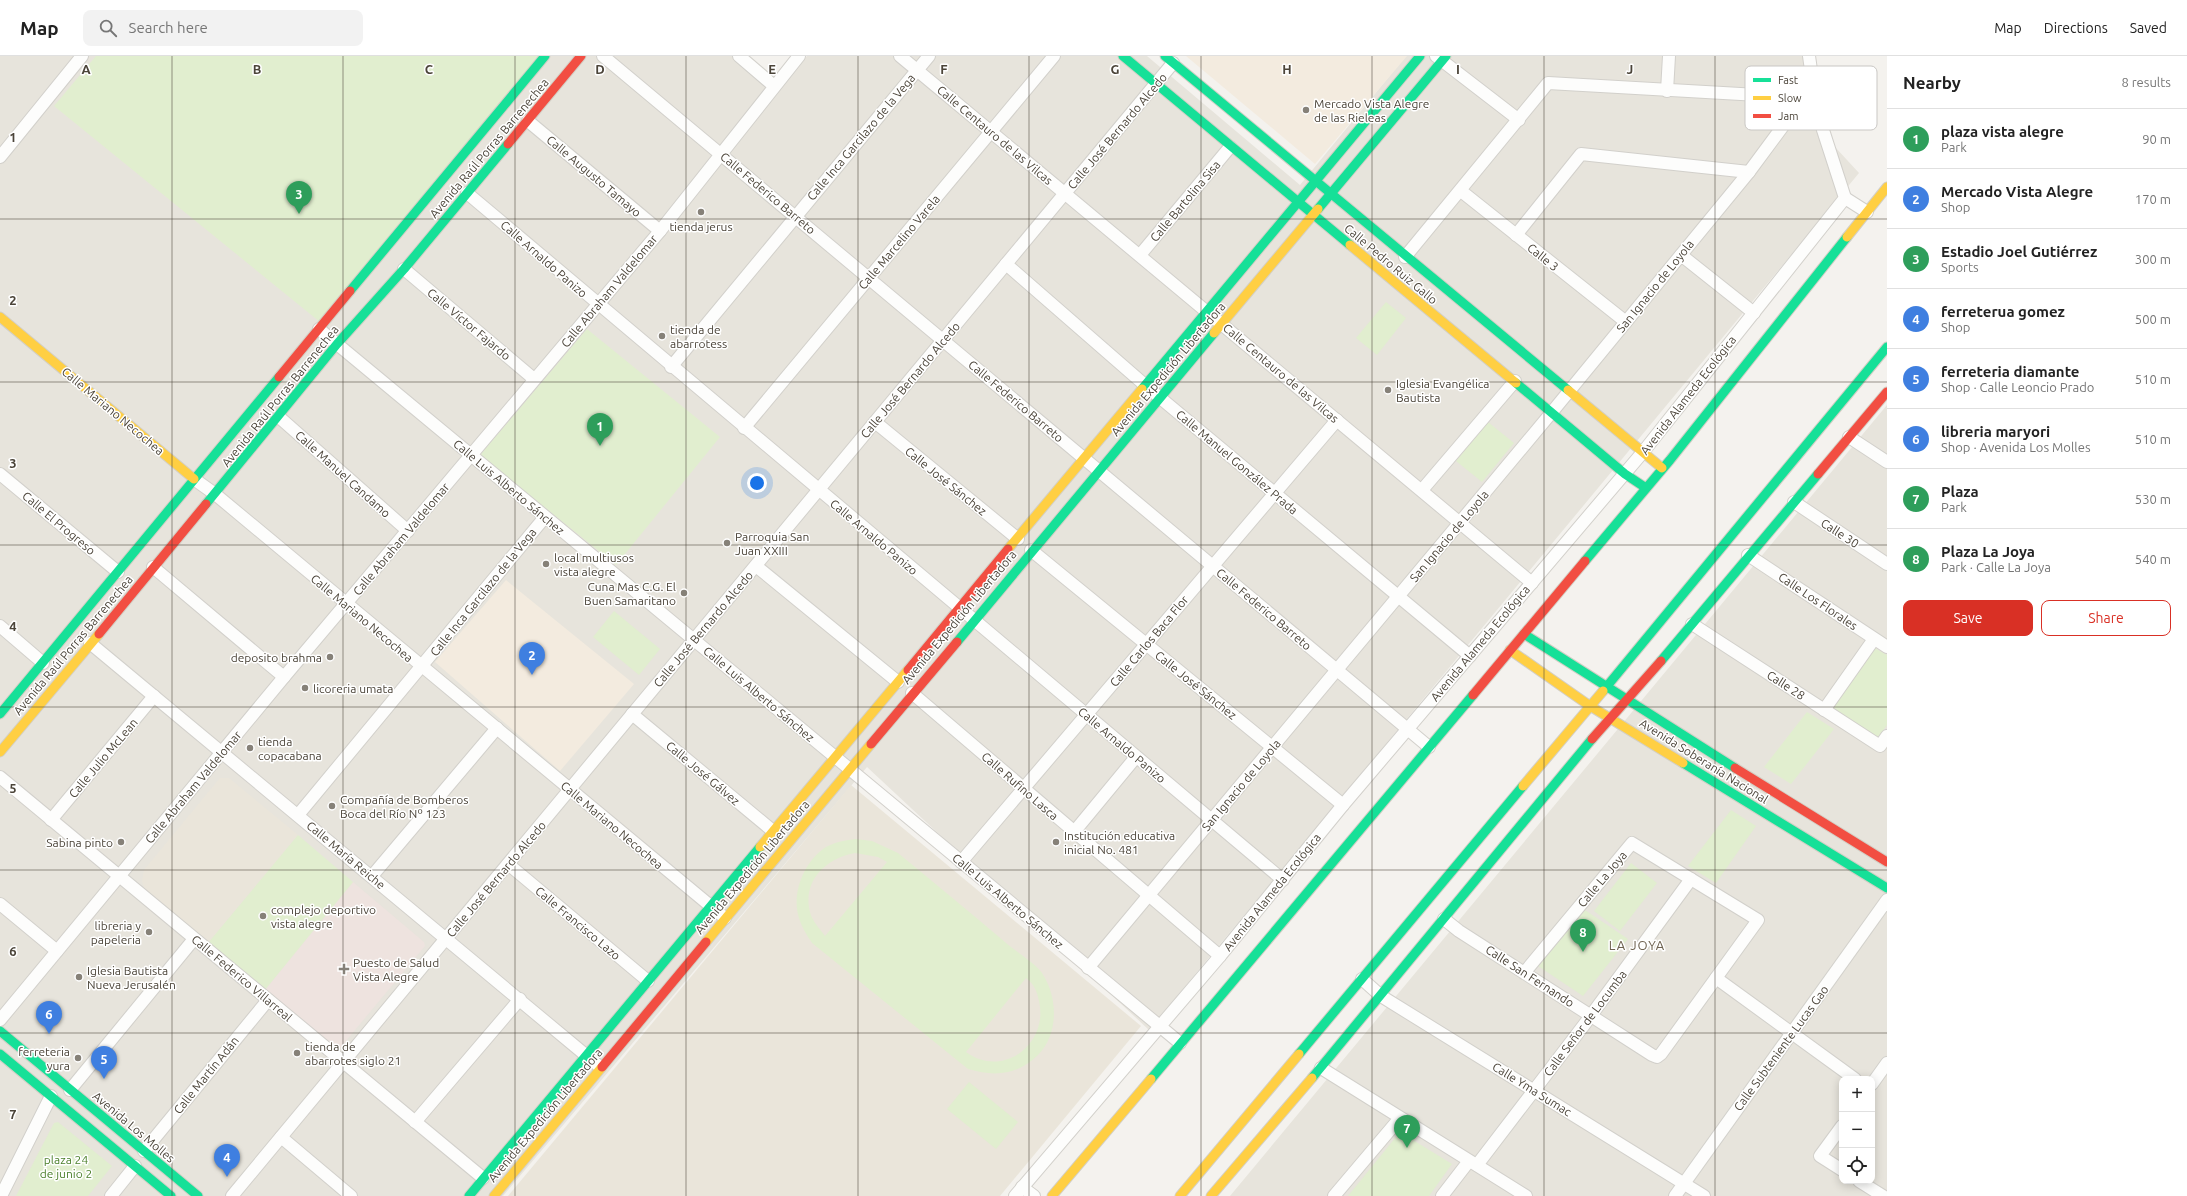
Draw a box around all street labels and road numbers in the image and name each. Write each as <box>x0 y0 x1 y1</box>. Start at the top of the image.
street label: Calle Inca Garcilazo de la Vega <box>804 71 918 203</box>
street label: Calle José Bernardo Alcedo <box>1065 71 1169 191</box>
street label: Avenida Raúl Porras Barrenechea <box>427 76 551 220</box>
street label: Calle Centauro de las Vilcas <box>935 83 1055 187</box>
street label: Calle Augusto Tamayo <box>544 133 644 219</box>
street label: Calle Federico Barreto <box>718 150 818 236</box>
street label: Calle Bartolina Sisa <box>1147 158 1223 244</box>
street label: Calle Marcelino Varela <box>856 192 942 292</box>
street label: Calle Arnaldo Panizo <box>498 218 590 300</box>
street label: Calle Pedro Ruiz Gallo <box>1342 221 1440 307</box>
street label: Calle Abraham Valdelomar <box>558 232 660 350</box>
street label: San Ignacio de Loyola <box>1614 237 1696 335</box>
street label: Calle 3 <box>1525 241 1561 273</box>
street label: Calle Víctor Fajardo <box>425 285 513 363</box>
street label: Avenida Expedición Libertadora <box>1108 300 1228 438</box>
street label: Calle José Bernardo Alcedo <box>858 320 962 440</box>
street label: Calle Centauro de las Vilcas <box>1221 321 1341 425</box>
street label: Avenida Raúl Porras Barrenechea <box>219 323 341 469</box>
street label: Avenida Alameda Ecológica <box>1638 333 1738 457</box>
street label: Calle Federico Barreto <box>966 358 1066 444</box>
street label: Calle Mariano Necochea <box>59 365 167 457</box>
street label: Calle Manuel González Prada <box>1174 407 1300 517</box>
street label: Calle Manuel Candamo <box>293 428 393 520</box>
street label: Calle Luis Alberto Sánchez <box>451 437 567 537</box>
street label: Calle José Sánchez <box>903 444 990 518</box>
street label: Calle Abraham Valdelomar <box>350 480 452 598</box>
street label: San Ignacio de Loyola <box>1407 488 1491 584</box>
street label: Calle El Progreso <box>20 489 98 557</box>
street label: Calle Arnaldo Panizo <box>828 497 920 577</box>
street label: Calle 30 <box>1819 516 1862 550</box>
street label: Calle Inca Garcilazo de la Vega <box>427 526 539 658</box>
street label: Avenida Expedición Libertadora <box>899 548 1019 686</box>
street label: Calle Federico Barreto <box>1214 566 1314 652</box>
street label: Calle José Bernardo Alcedo <box>651 569 755 689</box>
street label: Calle Los Florales <box>1776 570 1860 632</box>
street label: Calle Mariano Necochea <box>308 572 416 664</box>
street label: Avenida Raúl Porras Barrenechea <box>11 573 135 717</box>
street label: Avenida Alameda Ecológica <box>1428 583 1532 703</box>
street label: Calle Carlos Baca Flor <box>1107 593 1191 689</box>
street label: Calle Luis Alberto Sánchez <box>701 644 817 744</box>
street label: Calle José Sánchez <box>1153 648 1240 722</box>
street label: Calle 28 <box>1765 668 1808 702</box>
street label: Calle Arnaldo Panizo <box>1076 705 1168 785</box>
street label: Calle Julio McLean <box>66 716 140 800</box>
street label: Avenida Soberanía Nacional <box>1638 716 1770 806</box>
street label: Calle Abraham Valdelomar <box>142 728 244 846</box>
street label: San Ignacio de Loyola <box>1199 737 1283 833</box>
street label: Calle José Gálvez <box>664 738 743 808</box>
street label: Calle Rufino Lasca <box>979 749 1061 823</box>
street label: Calle Mariano Necochea <box>558 779 666 871</box>
street label: Avenida Expedición Libertadora <box>692 798 812 936</box>
street label: Calle María Reiche <box>304 818 388 892</box>
street label: Calle José Bernardo Alcedo <box>444 819 548 939</box>
street label: Avenida Alameda Ecológica <box>1221 831 1323 953</box>
street label: Calle La Joya <box>1575 848 1629 910</box>
street label: Calle Luis Alberto Sánchez <box>950 851 1066 951</box>
street label: Calle Francisco Lazo <box>533 884 623 962</box>
street label: Calle Federico Villarreal <box>189 932 295 1024</box>
street label: Calle San Fernando <box>1483 943 1577 1009</box>
street label: Calle Señor de Locumba <box>1541 968 1629 1078</box>
street label: Calle Subteniente Lucas Gao <box>1731 983 1831 1113</box>
street label: Calle Martín Adán <box>171 1034 241 1116</box>
street label: Avenida Expedición Libertadora <box>485 1046 605 1184</box>
street label: Calle Yma Sumac <box>1490 1060 1574 1119</box>
street label: Avenida Los Molles <box>91 1089 177 1165</box>

